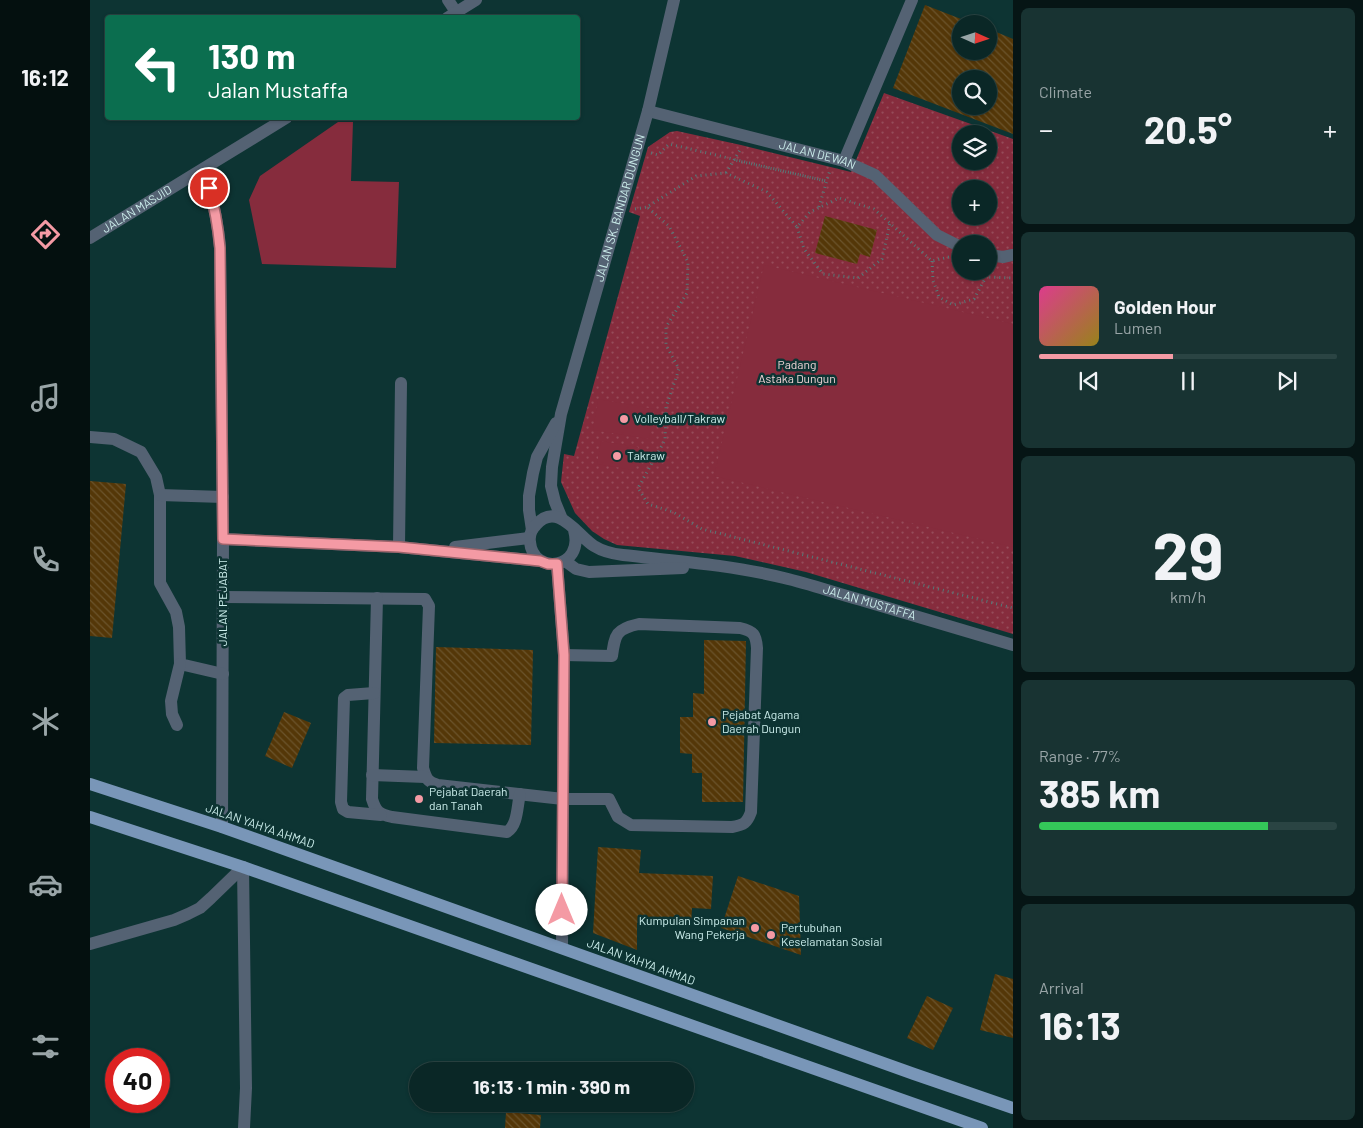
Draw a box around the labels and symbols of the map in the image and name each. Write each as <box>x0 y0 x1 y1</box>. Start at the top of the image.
north arrow <box>952 15 998 60</box>
street label: JALAN SK. BANDAR DUNGUN <box>591 132 647 283</box>
street label: JALAN DEWAN <box>778 137 858 171</box>
pin <box>188 167 230 209</box>
street label: JALAN MASJID <box>99 182 174 235</box>
park label: Padang Astaka Dungun <box>758 357 836 385</box>
place label: Volleyball/Takraw <box>634 411 726 425</box>
marker: Volleyball/Takraw <box>618 413 630 425</box>
place label: Takraw <box>627 448 665 462</box>
marker: Takraw <box>611 450 623 462</box>
street label: JALAN PEJABAT <box>215 558 229 646</box>
street label: JALAN MUSTAFFA <box>822 581 918 622</box>
place label: Pejabat Agama Daerah Dungun <box>722 707 801 735</box>
marker: Pejabat Agama Daerah Dungun <box>706 716 718 728</box>
place label: Pejabat Daerah dan Tanah <box>429 784 508 812</box>
marker: Pejabat Daerah dan Tanah <box>413 793 425 805</box>
street label: JALAN YAHYA AHMAD <box>204 800 317 850</box>
position arrow <box>535 883 587 935</box>
place label: Kumpulan Simpanan Wang Pekerja <box>639 913 745 941</box>
place label: Pertubuhan Keselamatan Sosial <box>781 920 882 948</box>
marker: Kumpulan Simpanan Wang Pekerja <box>749 922 761 934</box>
marker: Pertubuhan Keselamatan Sosial <box>765 929 777 941</box>
street label: JALAN YAHYA AHMAD <box>585 935 697 987</box>
speed limit sign: 40 <box>105 1048 170 1113</box>

